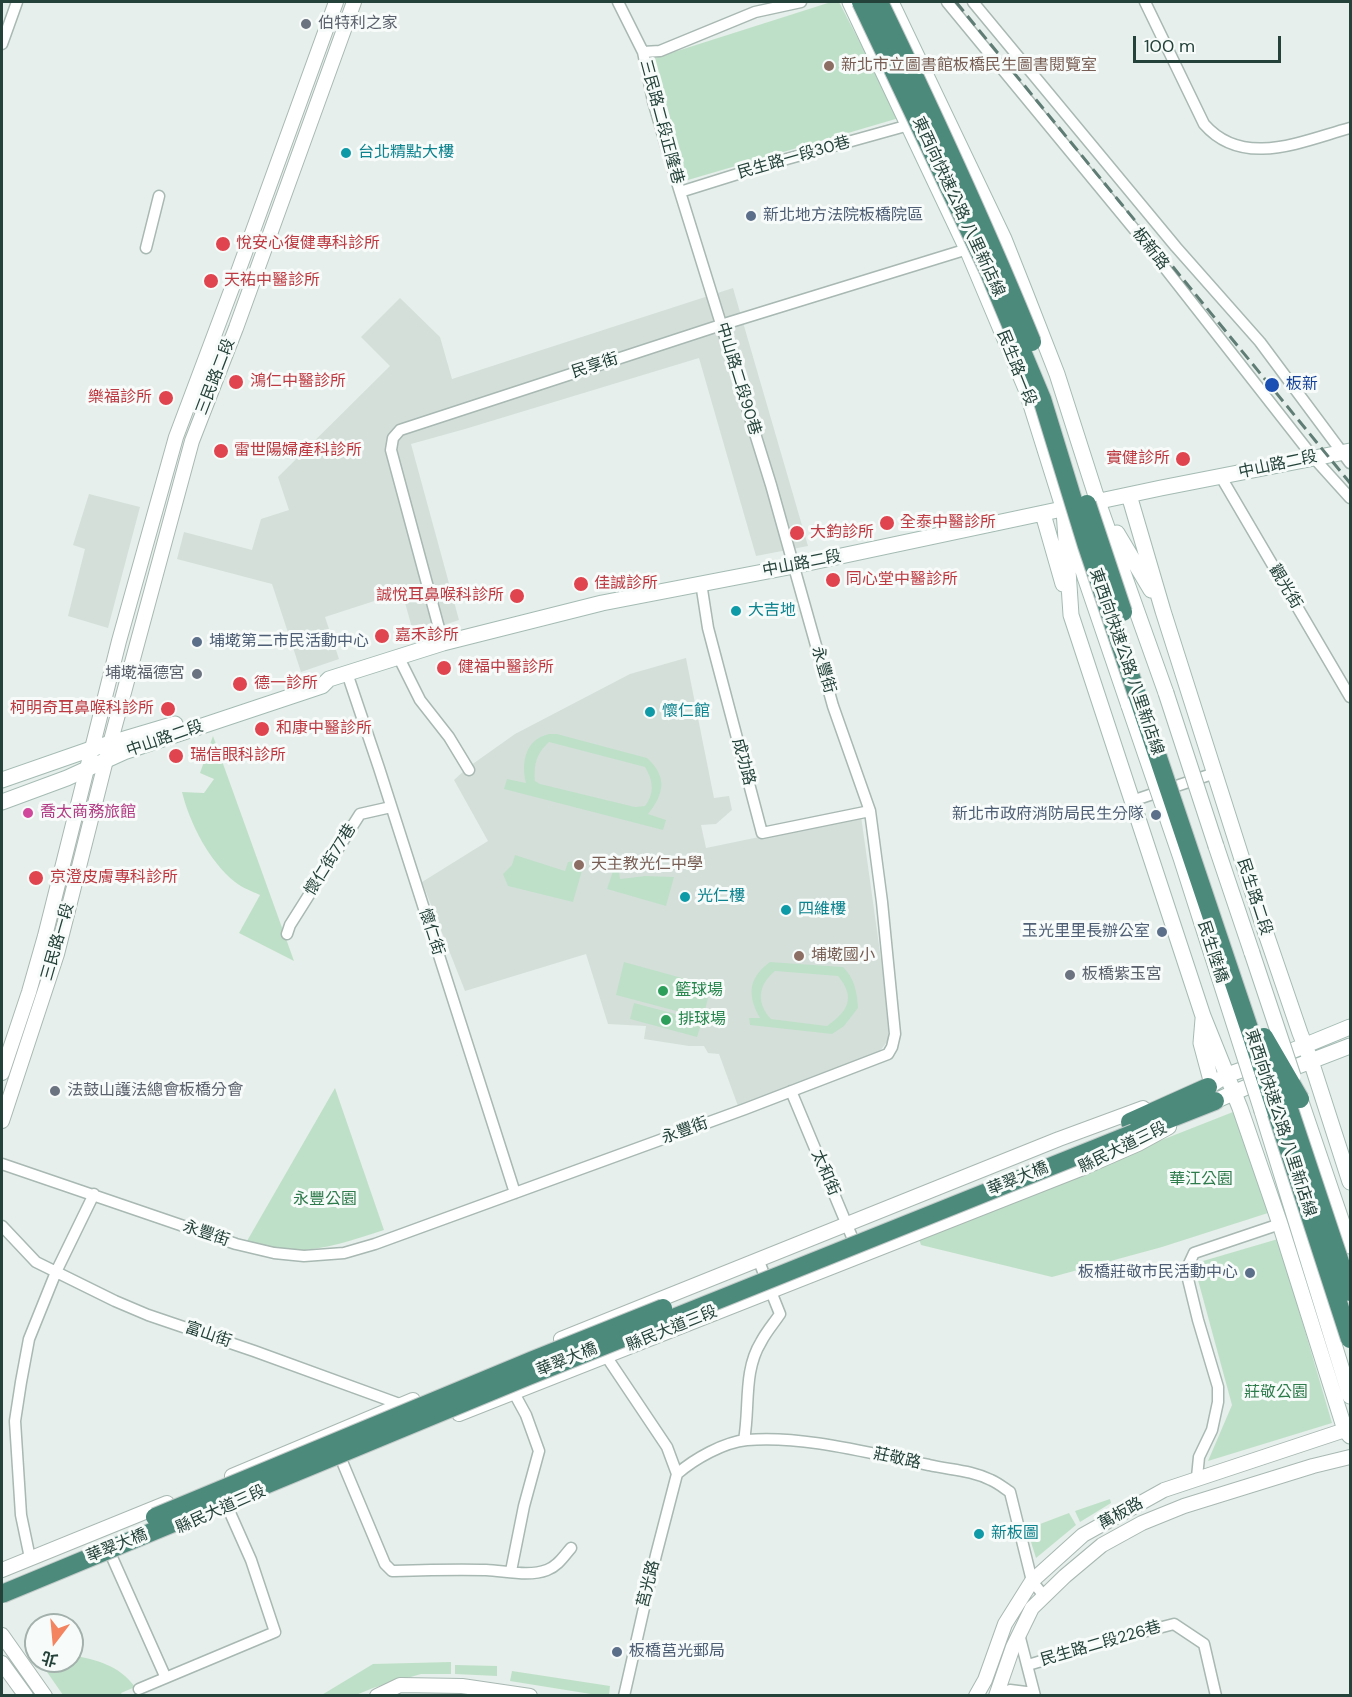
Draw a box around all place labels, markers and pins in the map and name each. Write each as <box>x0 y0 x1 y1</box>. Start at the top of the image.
place label: 伯特利之家 <box>318 14 398 34</box>
marker: 伯特利之家 <box>299 17 313 31</box>
place label: 新北市立圖書館板橋民生圖書閱覽室 <box>841 56 1097 76</box>
marker: 新北市立圖書館板橋民生圖書閱覽室 <box>822 59 836 73</box>
place label: 台北精點大樓 <box>358 143 454 163</box>
marker: 台北精點大樓 <box>339 146 353 160</box>
place label: 新北地方法院板橋院區 <box>763 206 923 226</box>
marker: 新北地方法院板橋院區 <box>744 209 758 223</box>
place label: 悅安心復健專科診所 <box>236 234 380 254</box>
marker: 悅安心復健專科診所 <box>214 235 232 253</box>
place label: 天祐中醫診所 <box>224 271 320 291</box>
marker: 天祐中醫診所 <box>202 272 220 290</box>
place label: 鴻仁中醫診所 <box>250 372 346 392</box>
marker: 鴻仁中醫診所 <box>227 373 245 391</box>
place label: 板新 <box>1286 375 1318 395</box>
marker: 板新 <box>1263 376 1281 394</box>
place label: 樂福診所 <box>88 388 152 408</box>
marker: 樂福診所 <box>157 389 175 407</box>
place label: 雷世陽婦產科診所 <box>234 441 362 461</box>
marker: 雷世陽婦產科診所 <box>212 442 230 460</box>
place label: 實健診所 <box>1106 449 1170 469</box>
marker: 實健診所 <box>1174 450 1192 468</box>
place label: 全泰中醫診所 <box>900 513 996 533</box>
marker: 全泰中醫診所 <box>878 514 896 532</box>
place label: 大鈞診所 <box>810 523 874 543</box>
marker: 大鈞診所 <box>788 524 806 542</box>
place label: 同心堂中醫診所 <box>846 570 958 590</box>
marker: 同心堂中醫診所 <box>824 571 842 589</box>
place label: 佳誠診所 <box>594 574 658 594</box>
marker: 佳誠診所 <box>572 575 590 593</box>
place label: 誠悅耳鼻喉科診所 <box>376 586 504 606</box>
marker: 誠悅耳鼻喉科診所 <box>508 587 526 605</box>
place label: 大吉地 <box>748 601 796 621</box>
marker: 大吉地 <box>729 604 743 618</box>
place label: 嘉禾診所 <box>395 626 459 646</box>
marker: 嘉禾診所 <box>373 627 391 645</box>
place label: 埔墘第二市民活動中心 <box>209 632 369 652</box>
marker: 埔墘第二市民活動中心 <box>190 635 204 649</box>
place label: 健福中醫診所 <box>458 658 554 678</box>
marker: 健福中醫診所 <box>435 659 453 677</box>
place label: 埔墘福德宮 <box>105 664 185 684</box>
marker: 埔墘福德宮 <box>190 667 204 681</box>
place label: 德一診所 <box>254 674 318 694</box>
marker: 德一診所 <box>231 675 249 693</box>
place label: 柯明奇耳鼻喉科診所 <box>10 699 154 719</box>
marker: 柯明奇耳鼻喉科診所 <box>159 700 177 718</box>
place label: 懷仁館 <box>662 702 710 722</box>
marker: 懷仁館 <box>643 705 657 719</box>
place label: 和康中醫診所 <box>276 719 372 739</box>
marker: 和康中醫診所 <box>253 720 271 738</box>
place label: 瑞信眼科診所 <box>190 746 286 766</box>
marker: 瑞信眼科診所 <box>167 747 185 765</box>
place label: 喬太商務旅館 <box>40 803 136 823</box>
place label: 新北市政府消防局民生分隊 <box>952 805 1144 825</box>
marker: 喬太商務旅館 <box>21 806 35 820</box>
marker: 新北市政府消防局民生分隊 <box>1149 808 1163 822</box>
place label: 天主教光仁中學 <box>591 855 703 875</box>
marker: 天主教光仁中學 <box>572 858 586 872</box>
place label: 京澄皮膚專科診所 <box>50 868 178 888</box>
marker: 京澄皮膚專科診所 <box>27 869 45 887</box>
place label: 光仁樓 <box>697 887 745 907</box>
marker: 光仁樓 <box>678 890 692 904</box>
place label: 四維樓 <box>798 900 846 920</box>
marker: 四維樓 <box>779 903 793 917</box>
place label: 玉光里里長辦公室 <box>1022 922 1150 942</box>
marker: 玉光里里長辦公室 <box>1155 925 1169 939</box>
place label: 埔墘國小 <box>811 946 875 966</box>
marker: 埔墘國小 <box>792 949 806 963</box>
place label: 板橋紫玉宮 <box>1082 965 1162 985</box>
marker: 板橋紫玉宮 <box>1063 968 1077 982</box>
place label: 籃球場 <box>675 981 723 1001</box>
marker: 籃球場 <box>656 984 670 998</box>
place label: 排球場 <box>678 1010 726 1030</box>
marker: 排球場 <box>659 1013 673 1027</box>
place label: 法鼓山護法總會板橋分會 <box>67 1081 243 1101</box>
marker: 法鼓山護法總會板橋分會 <box>48 1084 62 1098</box>
place label: 板橋莊敬市民活動中心 <box>1078 1263 1238 1283</box>
marker: 板橋莊敬市民活動中心 <box>1243 1266 1257 1280</box>
place label: 新板圖 <box>991 1524 1039 1544</box>
marker: 新板圖 <box>972 1527 986 1541</box>
place label: 板橋莒光郵局 <box>629 1642 725 1662</box>
marker: 板橋莒光郵局 <box>610 1645 624 1659</box>

